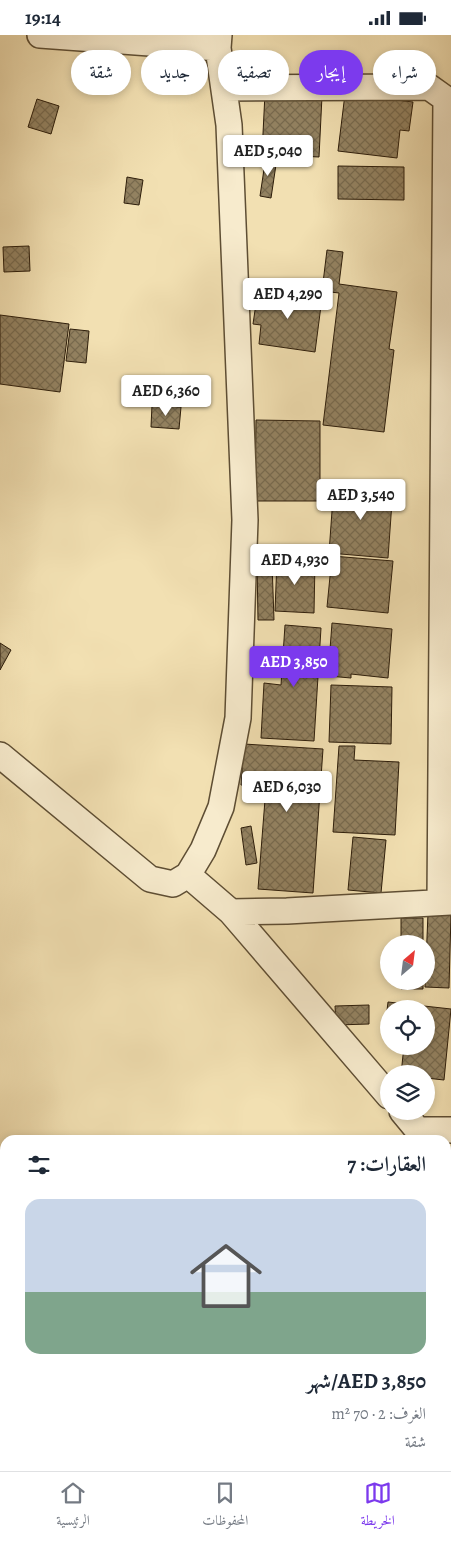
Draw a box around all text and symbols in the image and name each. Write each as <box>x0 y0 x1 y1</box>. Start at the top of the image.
text: 19:14 <box>25 5 61 31</box>
chip: شقة <box>71 50 131 95</box>
chip: جديد <box>141 50 208 95</box>
chip: تصفية <box>218 50 289 95</box>
chip: إيجار <box>299 50 363 95</box>
chip: شراء <box>373 50 436 95</box>
pin: AED 5,040 <box>211 135 325 177</box>
text: AED 5,040 <box>234 140 302 162</box>
pin: AED 4,290 <box>231 277 345 320</box>
text: AED 4,290 <box>254 283 322 305</box>
pin: AED 6,360 <box>109 375 223 417</box>
text: AED 6,360 <box>132 380 200 402</box>
pin: AED 3,540 <box>304 479 418 521</box>
text: AED 3,540 <box>327 484 395 506</box>
pin: AED 4,930 <box>238 543 352 586</box>
text: AED 4,930 <box>261 549 329 571</box>
pin: AED 3,850 <box>237 645 351 688</box>
text: AED 3,850 <box>260 651 328 673</box>
pin: AED 6,030 <box>230 771 344 813</box>
text: AED 6,030 <box>253 776 321 798</box>
north arrow <box>380 935 435 990</box>
map controls <box>380 935 435 1120</box>
button: locate <box>380 1000 435 1055</box>
button: layers <box>380 1065 435 1120</box>
text: العقارات: 7 <box>347 1150 426 1178</box>
icon: filters <box>25 1151 53 1179</box>
icon: home <box>181 1231 271 1321</box>
text: AED 3,850/شهر <box>307 1367 426 1395</box>
text: الغرف: 2 · 70 m² <box>332 1403 426 1425</box>
text: شقة <box>405 1431 426 1453</box>
tab: الرئيسية <box>56 1479 90 1534</box>
tab: المحفوظات <box>202 1479 248 1534</box>
tab: الخريطة <box>361 1479 395 1534</box>

